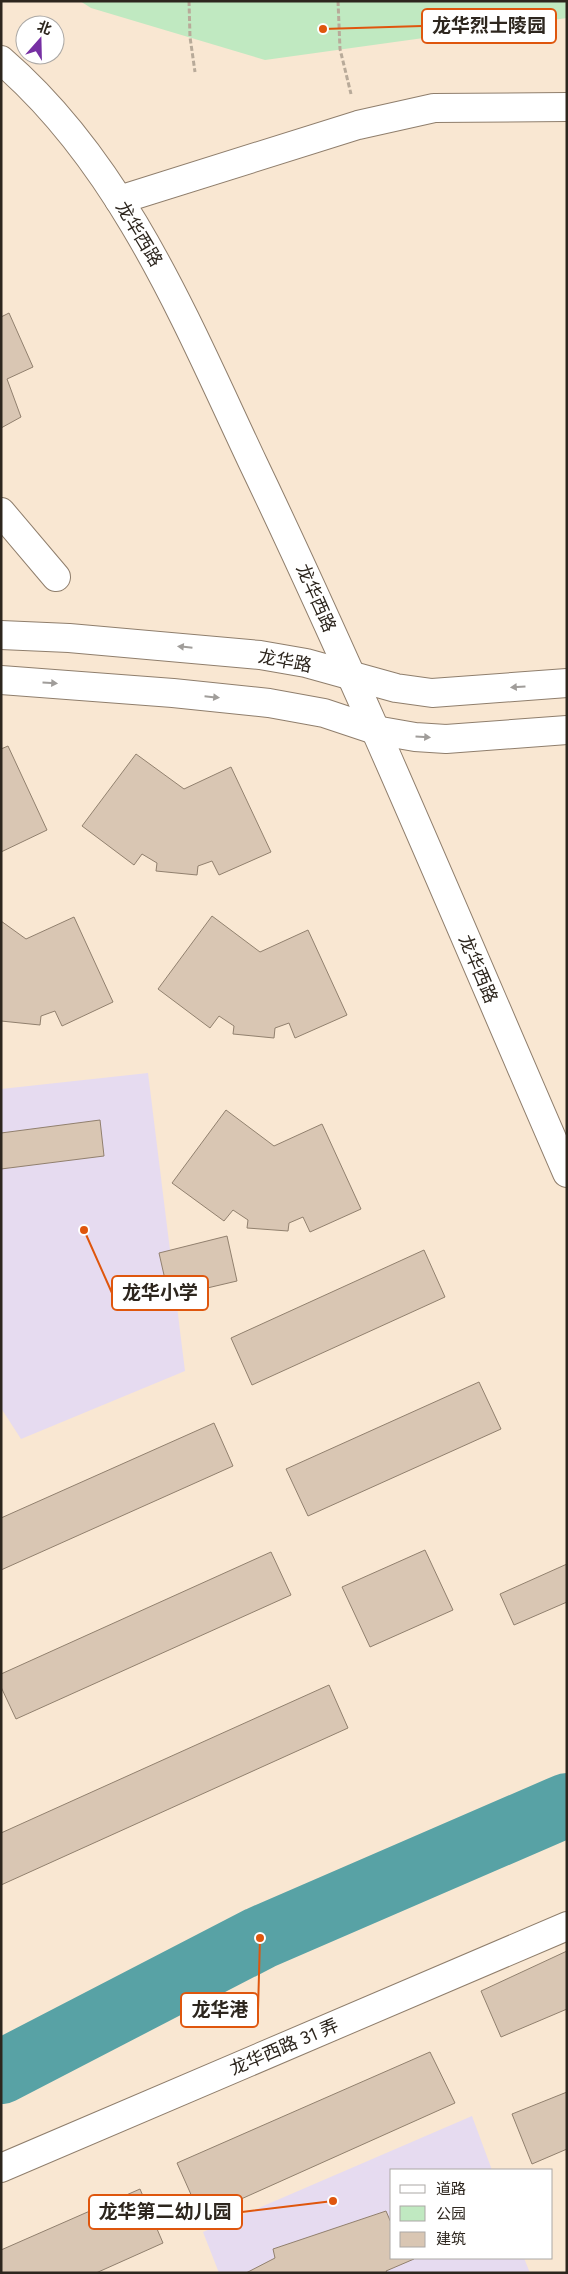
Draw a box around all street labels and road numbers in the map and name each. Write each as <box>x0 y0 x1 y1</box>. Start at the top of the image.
street label: 龙华西路 <box>111 197 167 271</box>
street label: 龙华西路 <box>291 561 341 635</box>
street label: 龙华路 <box>256 645 314 677</box>
street label: 龙华西路 <box>454 932 502 1006</box>
street label: 龙华西路 31 弄 <box>226 2014 342 2080</box>

